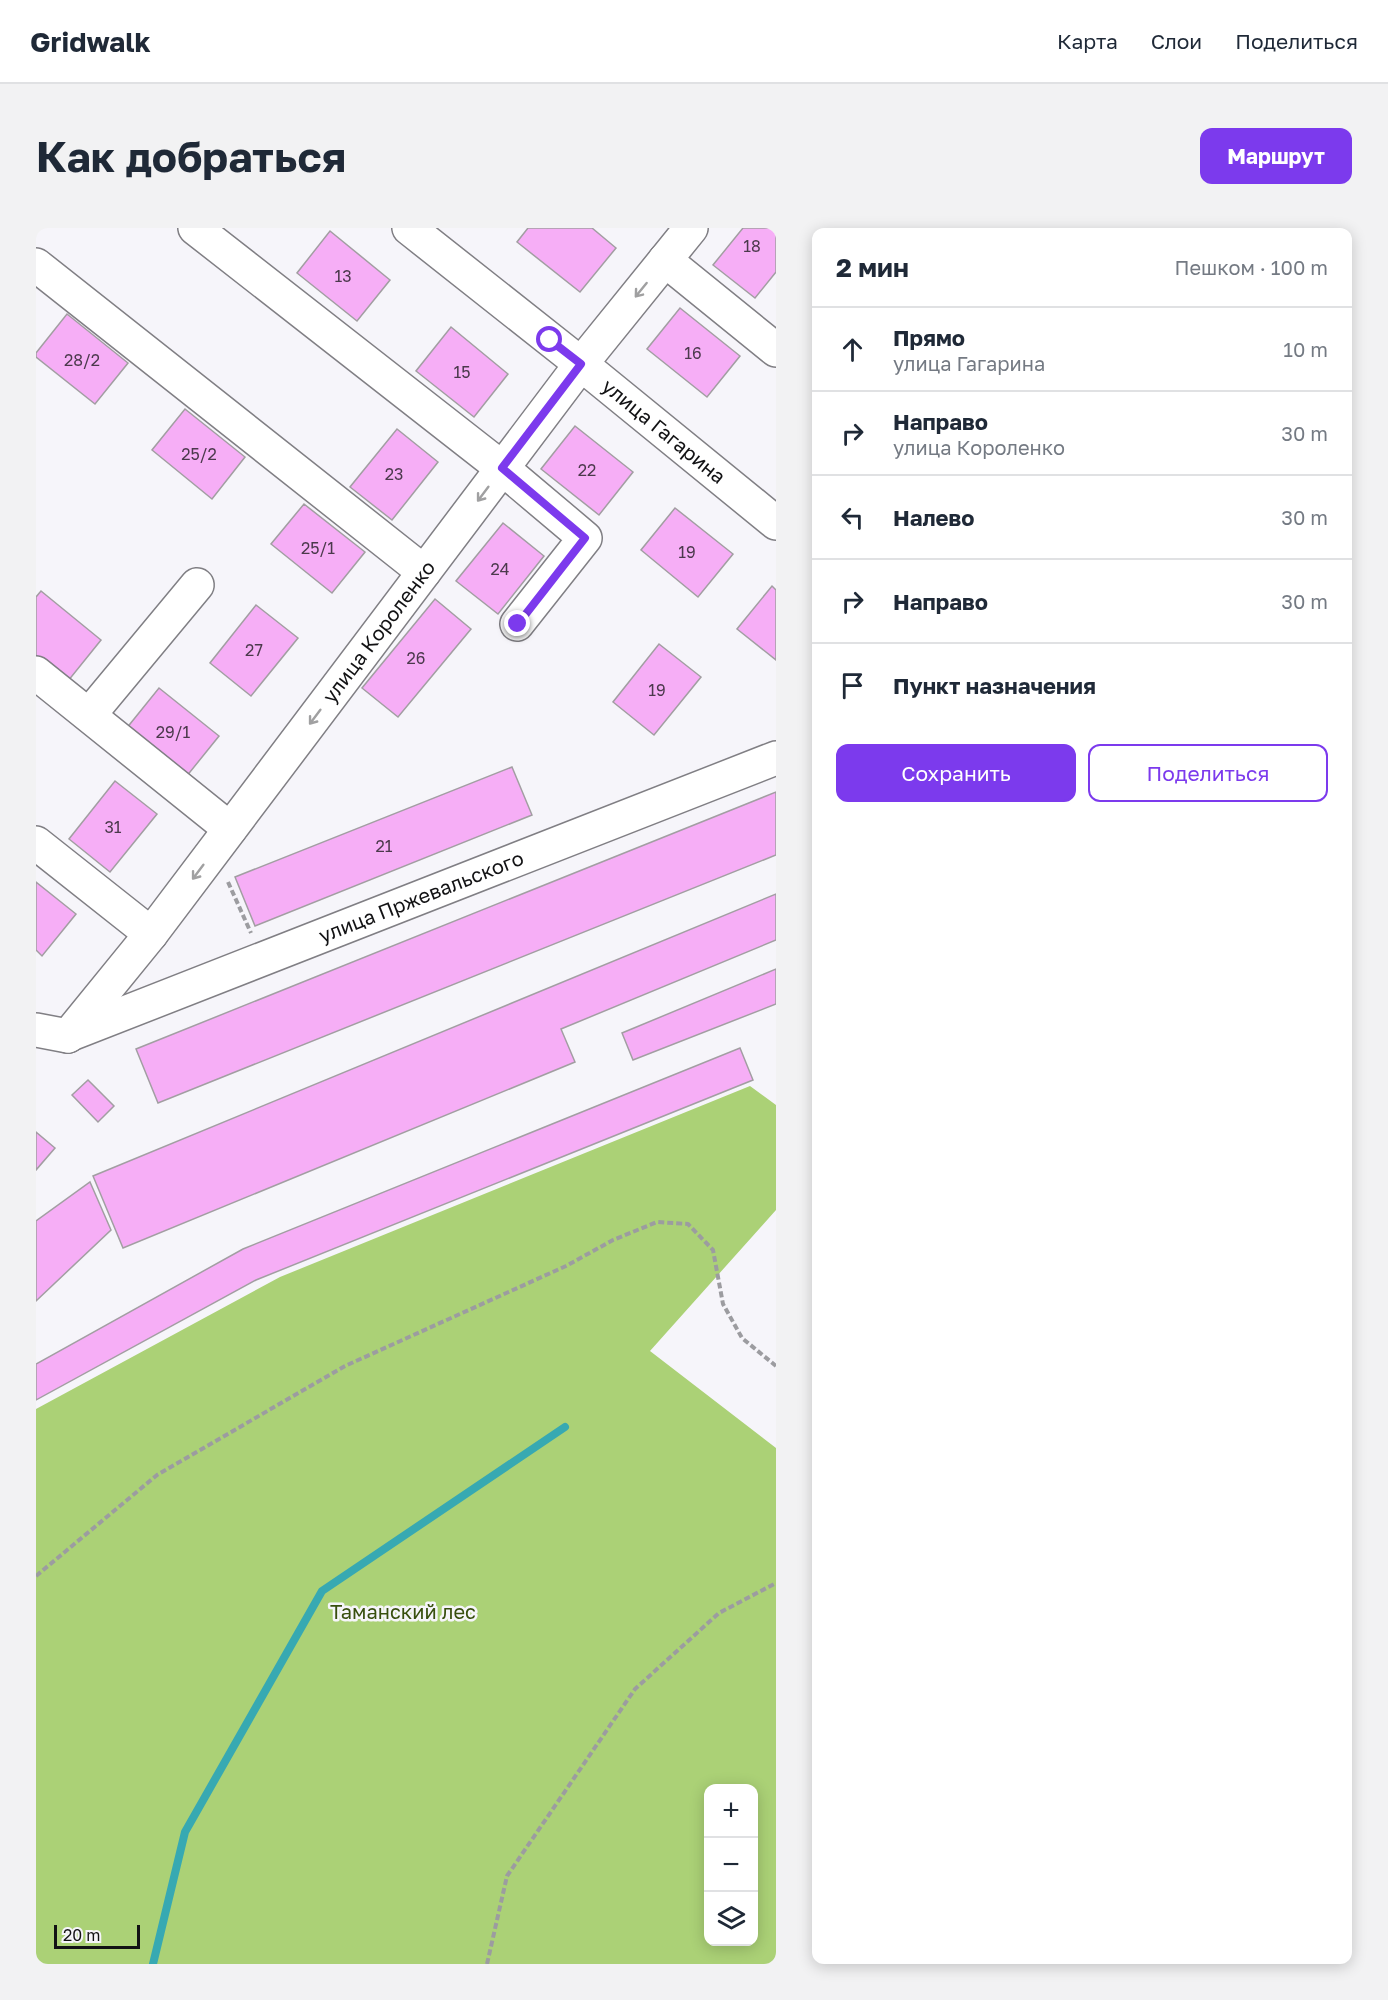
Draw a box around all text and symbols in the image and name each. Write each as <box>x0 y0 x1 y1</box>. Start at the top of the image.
text: Gridwalk <box>30 25 151 58</box>
text: Карта <box>1057 28 1118 54</box>
text: Слои <box>1151 28 1202 54</box>
text: Поделиться <box>1235 28 1358 54</box>
button: Маршрут <box>1200 128 1352 184</box>
text: Как добраться <box>36 131 346 181</box>
house number: 18 <box>743 236 761 256</box>
text: 2 мин <box>836 252 909 283</box>
text: Пешком · 100 m <box>1175 255 1328 279</box>
house number: 13 <box>334 266 352 286</box>
one-way arrow <box>634 282 647 298</box>
text: Прямо <box>893 324 965 351</box>
route start <box>536 326 562 352</box>
icon: ahead <box>836 333 869 366</box>
text: 10 m <box>1283 337 1328 361</box>
house number: 16 <box>684 343 702 363</box>
house number: 28/2 <box>64 350 100 370</box>
text: улица Гагарина <box>893 351 1045 375</box>
house number: 15 <box>453 362 471 382</box>
street label: улица Гагарина <box>598 373 731 488</box>
text: Направо <box>893 408 988 435</box>
icon: right <box>836 417 869 450</box>
text: 30 m <box>1281 421 1328 445</box>
text: улица Короленко <box>893 435 1065 459</box>
house number: 25/2 <box>181 444 217 464</box>
house number: 22 <box>578 460 596 480</box>
house number: 23 <box>385 464 403 484</box>
one-way arrow <box>477 485 489 501</box>
icon: left <box>836 501 869 534</box>
text: Налево <box>893 504 975 531</box>
text: 30 m <box>1281 505 1328 529</box>
house number: 25/1 <box>301 538 335 558</box>
house number: 19 <box>678 542 696 562</box>
street label: улица Короленко <box>317 555 440 707</box>
house number: 24 <box>490 559 510 579</box>
icon: right <box>836 585 869 618</box>
text: Направо <box>893 588 988 615</box>
text: 30 m <box>1281 589 1328 613</box>
route end <box>504 610 530 636</box>
house number: 27 <box>245 640 263 660</box>
house number: 26 <box>407 648 425 668</box>
icon: arrive <box>836 669 869 702</box>
text: Пункт назначения <box>893 672 1096 699</box>
house number: 19 <box>648 680 666 700</box>
one-way arrow <box>309 708 321 724</box>
house number: 29/1 <box>156 722 190 742</box>
button: Сохранить <box>836 744 1076 802</box>
button: Поделиться <box>1088 744 1328 802</box>
house number: 31 <box>104 817 122 837</box>
house number: 21 <box>375 836 393 856</box>
street label: улица Пржевальского <box>315 845 527 947</box>
one-way arrow <box>191 864 204 880</box>
park label: Таманский лес <box>330 1599 476 1623</box>
map controls <box>704 1784 758 1946</box>
button: + <box>704 1784 758 1838</box>
button: − <box>704 1838 758 1892</box>
button: layers <box>704 1892 758 1946</box>
scale bar <box>54 1922 140 1950</box>
text: 20 m <box>63 1925 100 1945</box>

